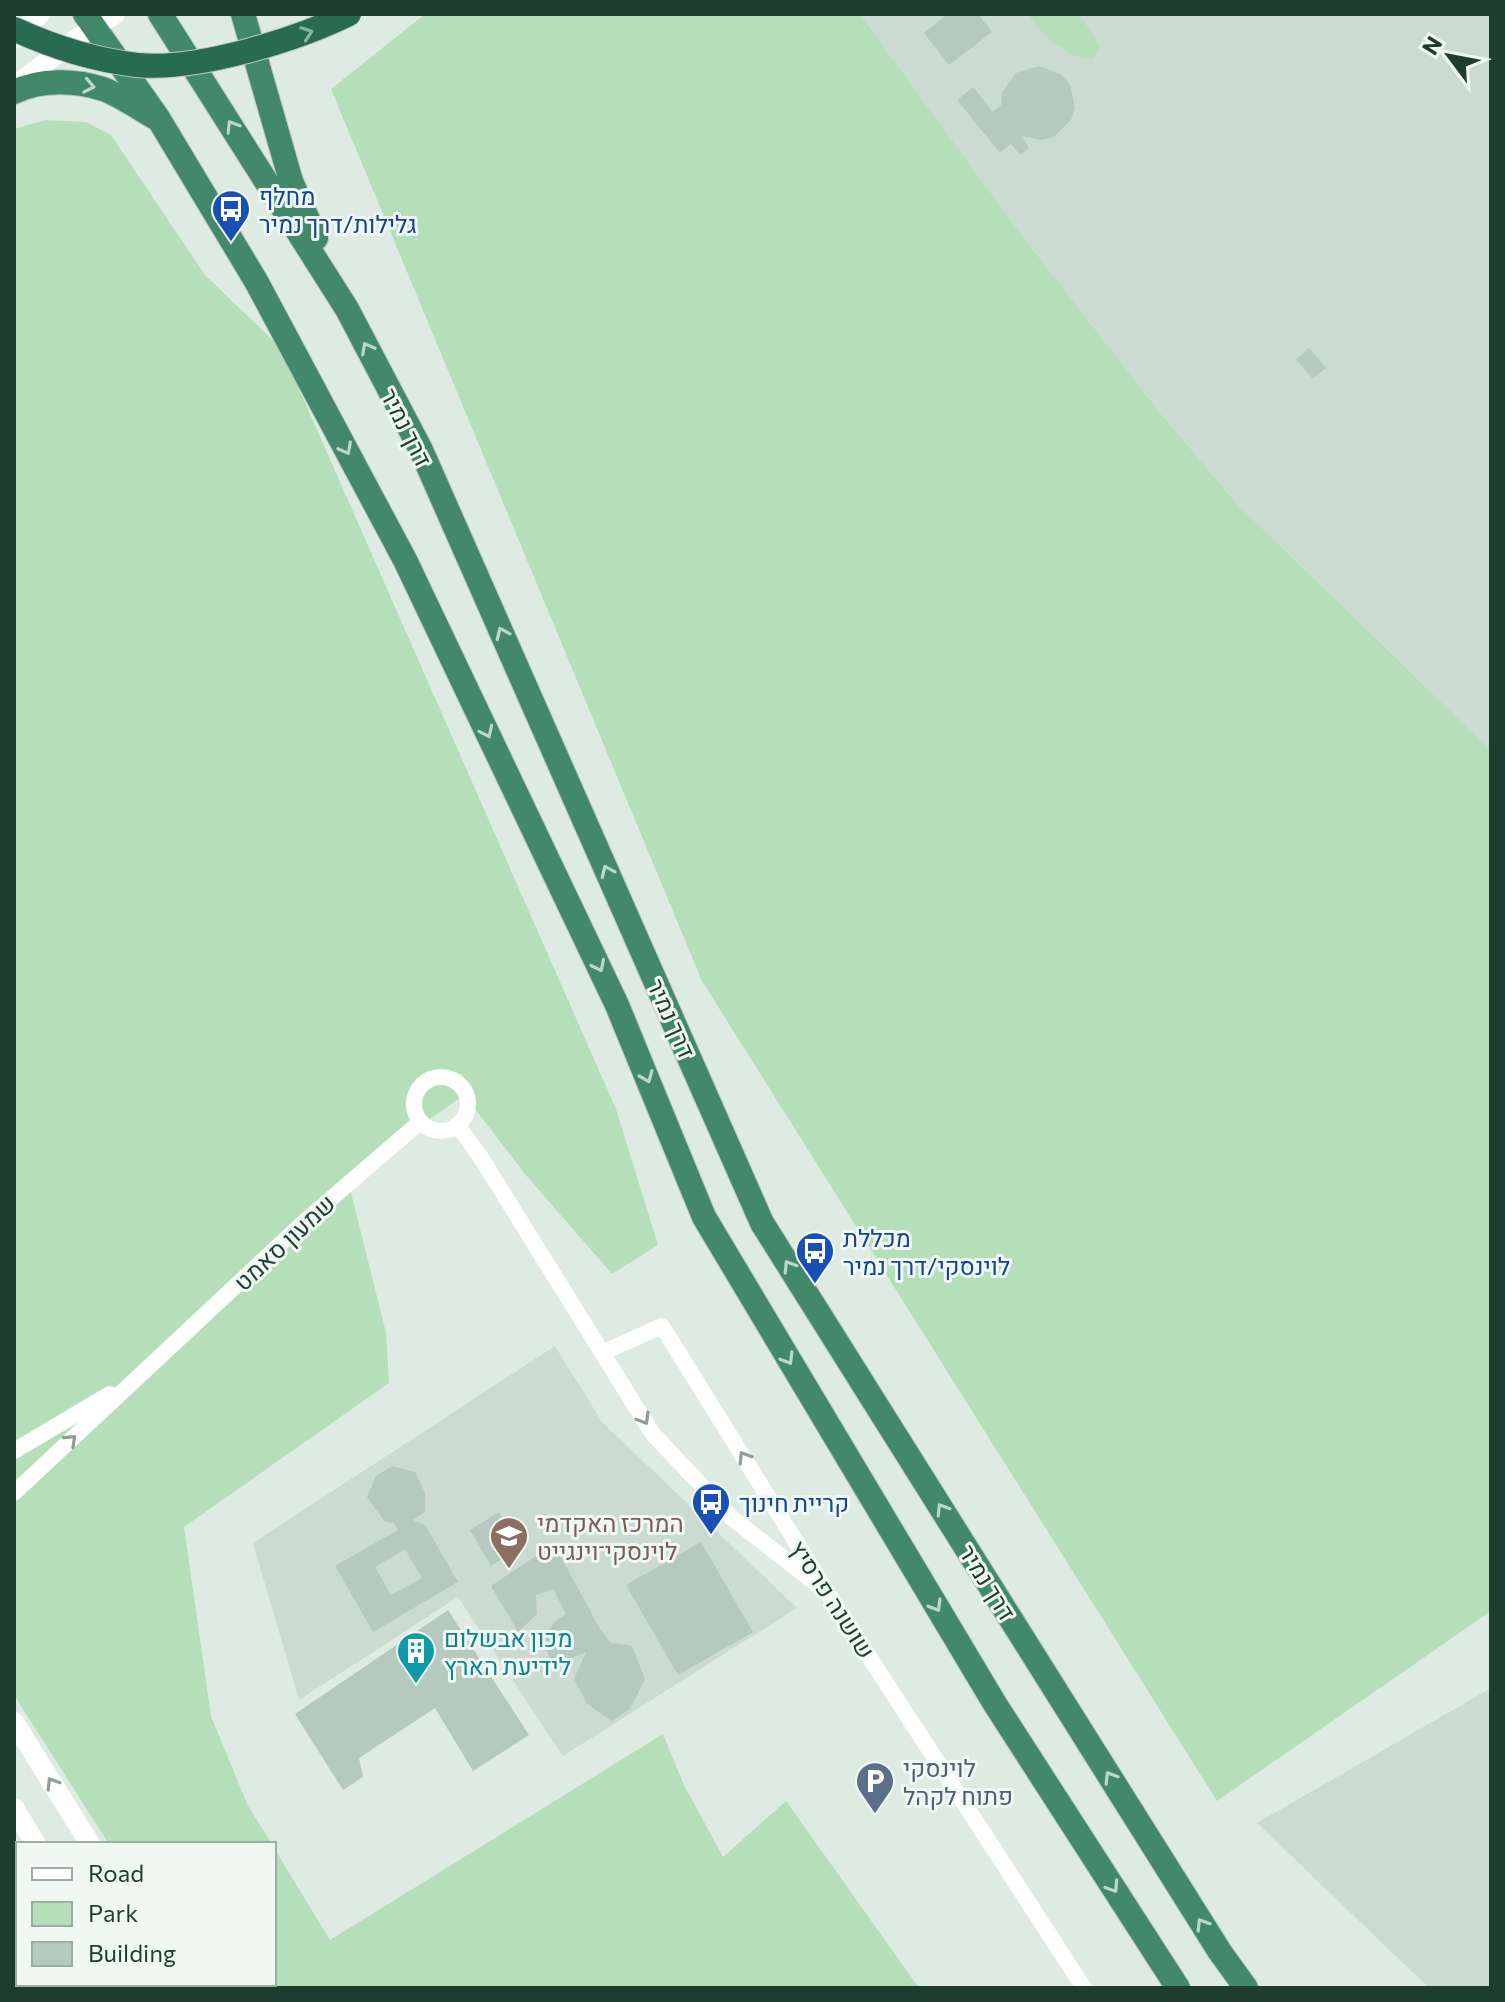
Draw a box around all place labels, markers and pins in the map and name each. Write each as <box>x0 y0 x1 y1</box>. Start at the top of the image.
place label: מחלף גלילות/דרך נמיר <box>259 181 417 238</box>
bus stop icon: מחלף גלילות/דרך נמיר <box>210 188 252 243</box>
place label: מכללת לוינסקי/דרך נמיר <box>843 1223 1010 1280</box>
bus stop icon: מכללת לוינסקי/דרך נמיר <box>794 1230 836 1285</box>
bus stop icon: קריית חינוך <box>690 1481 732 1536</box>
place label: קריית חינוך <box>739 1488 849 1517</box>
place label: המרכז האקדמי לוינסקי־וינגייט <box>537 1508 684 1565</box>
school or university icon: המרכז האקדמי לוינסקי־וינגייט <box>488 1515 530 1570</box>
place label: מכון אבשלום לידיעת הארץ <box>444 1623 572 1680</box>
building icon: מכון אבשלום לידיעת הארץ <box>395 1630 437 1685</box>
place label: לוינסקי פתוח לקהל <box>903 1753 1013 1810</box>
parking icon: לוינסקי פתוח לקהל <box>854 1760 896 1815</box>

